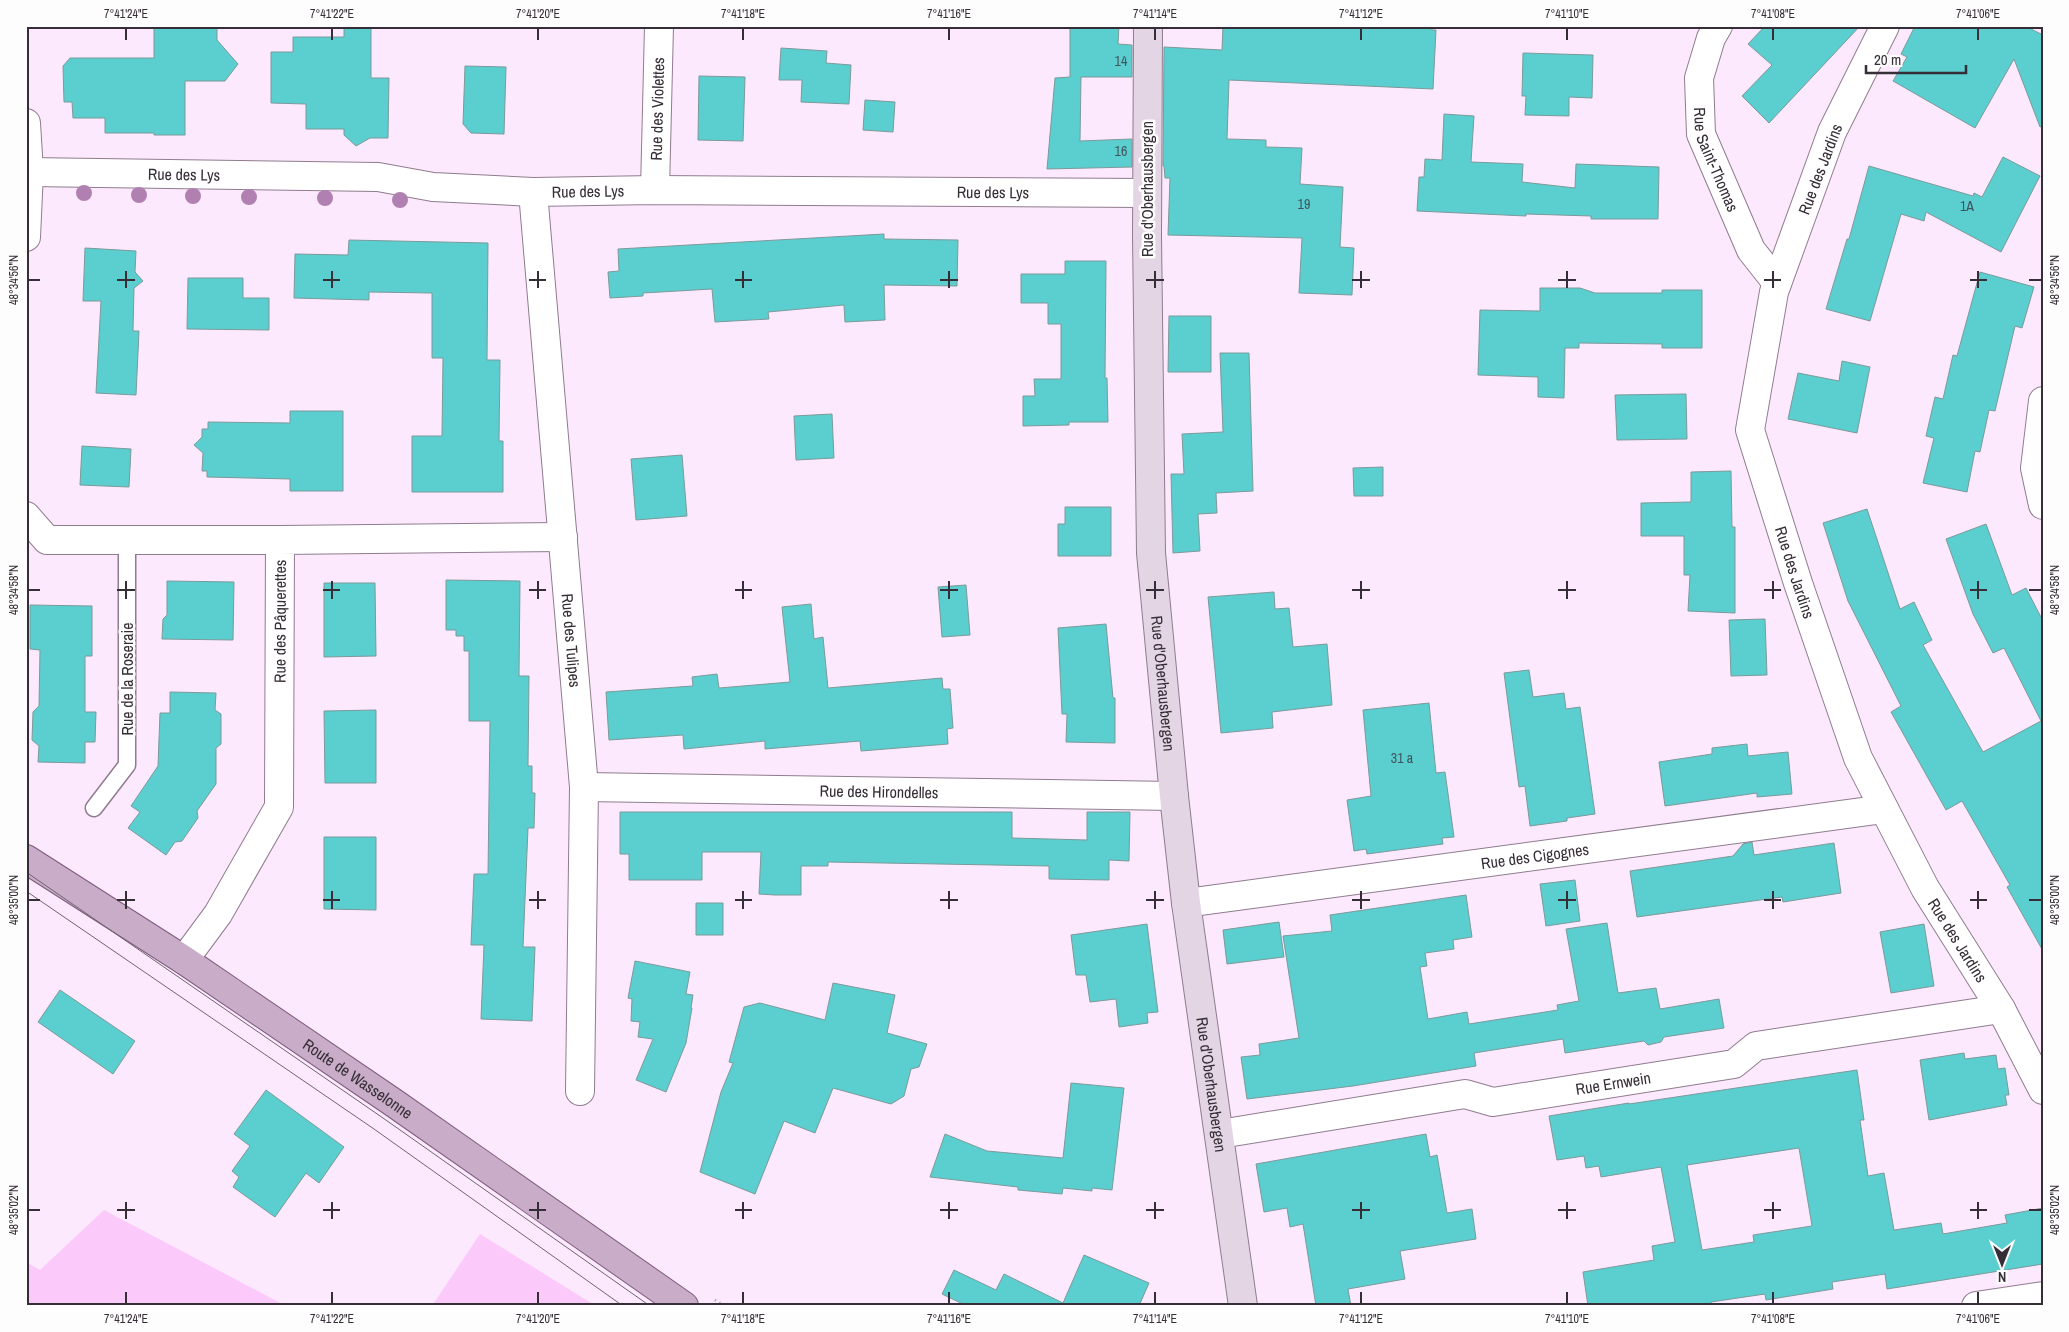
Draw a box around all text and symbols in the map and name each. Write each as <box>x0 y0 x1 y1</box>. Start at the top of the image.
text: 7°41'24"E <box>104 6 148 22</box>
text: 7°41'22"E <box>310 6 354 22</box>
text: 7°41'20"E <box>516 6 560 22</box>
text: 7°41'18"E <box>721 6 765 22</box>
text: 7°41'16"E <box>927 6 971 22</box>
text: 7°41'14"E <box>1133 6 1177 22</box>
text: 7°41'12"E <box>1339 6 1383 22</box>
text: 7°41'10"E <box>1545 6 1589 22</box>
text: 7°41'08"E <box>1751 6 1795 22</box>
text: 7°41'06"E <box>1956 6 2000 22</box>
scale bar <box>1866 42 1966 74</box>
text: 20 m <box>1874 49 1901 70</box>
house number: 14 <box>1115 52 1128 70</box>
street label: Rue des Violettes <box>645 57 669 161</box>
street label: Rue Saint-Thomas <box>1689 107 1744 215</box>
street label: Rue des Jardins <box>1793 120 1847 218</box>
street label: Rue d'Oberhausbergen <box>1136 121 1158 257</box>
house number: 16 <box>1115 142 1127 160</box>
street label: Rue des Lys <box>148 163 220 186</box>
street label: Rue des Lys <box>552 180 624 203</box>
street label: Rue des Lys <box>957 181 1029 203</box>
house number: 19 <box>1298 195 1310 213</box>
house number: 1A <box>1960 197 1974 215</box>
text: 48°34'56"N <box>6 255 22 305</box>
text: 48°34'56"N <box>2047 255 2063 305</box>
street label: Rue des Jardins <box>1770 523 1820 621</box>
street label: Rue des Pâquerettes <box>268 560 291 683</box>
text: 48°34'58"N <box>6 565 22 615</box>
text: 48°34'58"N <box>2047 565 2063 615</box>
street label: Rue des Tulipes <box>556 592 586 688</box>
street label: Rue d'Oberhausbergen <box>1146 615 1181 752</box>
street label: Rue de la Roseraie <box>116 622 138 736</box>
house number: 31 a <box>1391 749 1414 767</box>
street label: Rue des Hirondelles <box>819 780 939 803</box>
street label: Rue des Cigognes <box>1480 838 1590 874</box>
text: 48°35'00"N <box>6 875 22 925</box>
text: 48°35'00"N <box>2047 875 2063 925</box>
street label: Rue des Jardins <box>1923 894 1993 987</box>
street label: Rue d'Oberhausbergen <box>1191 1016 1232 1153</box>
street label: Route de Wasselonne <box>299 1033 417 1124</box>
street label: Rue Ernwein <box>1574 1066 1652 1100</box>
text: 48°35'02"N <box>6 1185 22 1235</box>
text: 48°35'02"N <box>2047 1185 2063 1235</box>
north arrow <box>1976 1240 2026 1290</box>
text: N <box>1998 1268 2006 1286</box>
text: 7°41'24"E <box>104 1311 148 1327</box>
text: 7°41'22"E <box>310 1311 354 1327</box>
text: 7°41'20"E <box>516 1311 560 1327</box>
text: 7°41'18"E <box>721 1311 765 1327</box>
text: 7°41'16"E <box>927 1311 971 1327</box>
text: 7°41'14"E <box>1133 1311 1177 1327</box>
text: 7°41'12"E <box>1339 1311 1383 1327</box>
text: 7°41'10"E <box>1545 1311 1589 1327</box>
text: 7°41'08"E <box>1751 1311 1795 1327</box>
text: 7°41'06"E <box>1956 1311 2000 1327</box>

